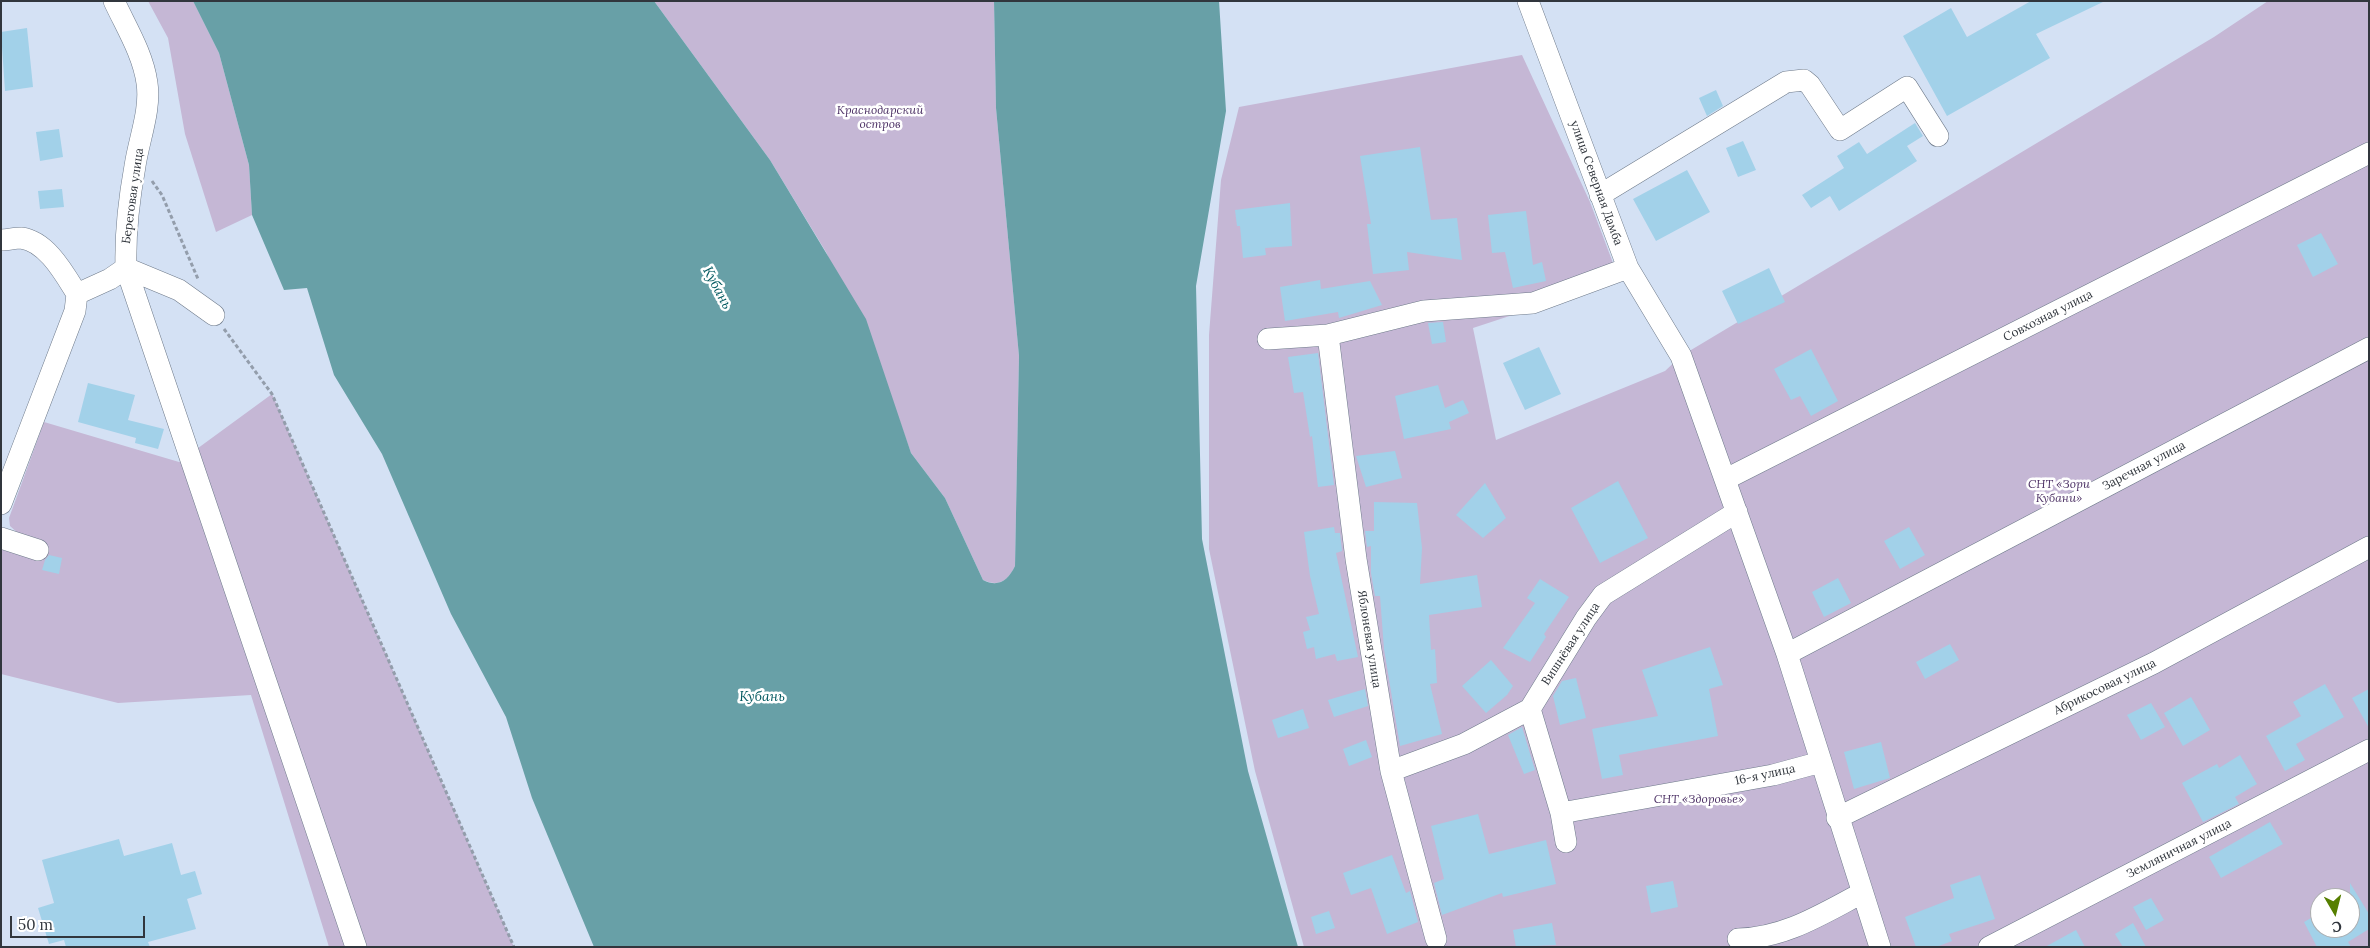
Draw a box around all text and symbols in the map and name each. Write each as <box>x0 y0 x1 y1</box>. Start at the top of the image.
park label: Краснодарский остров <box>837 104 923 132</box>
street label: улица Северная Дамба <box>1567 119 1625 247</box>
street label: Береговая улица <box>119 147 147 245</box>
water label: Кубань <box>699 264 735 312</box>
street label: Совхозная улица <box>2001 287 2095 345</box>
street label: Заречная улица <box>2100 438 2188 494</box>
park label: СНТ «Зори Кубани» <box>2028 478 2090 506</box>
street label: Яблоневая улица <box>1354 589 1384 689</box>
street label: Вишнёвая улица <box>1539 600 1603 688</box>
street label: Абрикосовая улица <box>2051 656 2159 718</box>
water label: Кубань <box>739 689 785 705</box>
street label: 16-я улица <box>1733 762 1797 788</box>
park label: СНТ «Здоровье» <box>1654 793 1744 807</box>
street label: Земляничная улица <box>2124 816 2234 882</box>
north arrow <box>2310 888 2360 938</box>
scale bar <box>12 906 148 938</box>
text: 50 m <box>18 915 53 934</box>
text: С <box>2331 917 2343 936</box>

